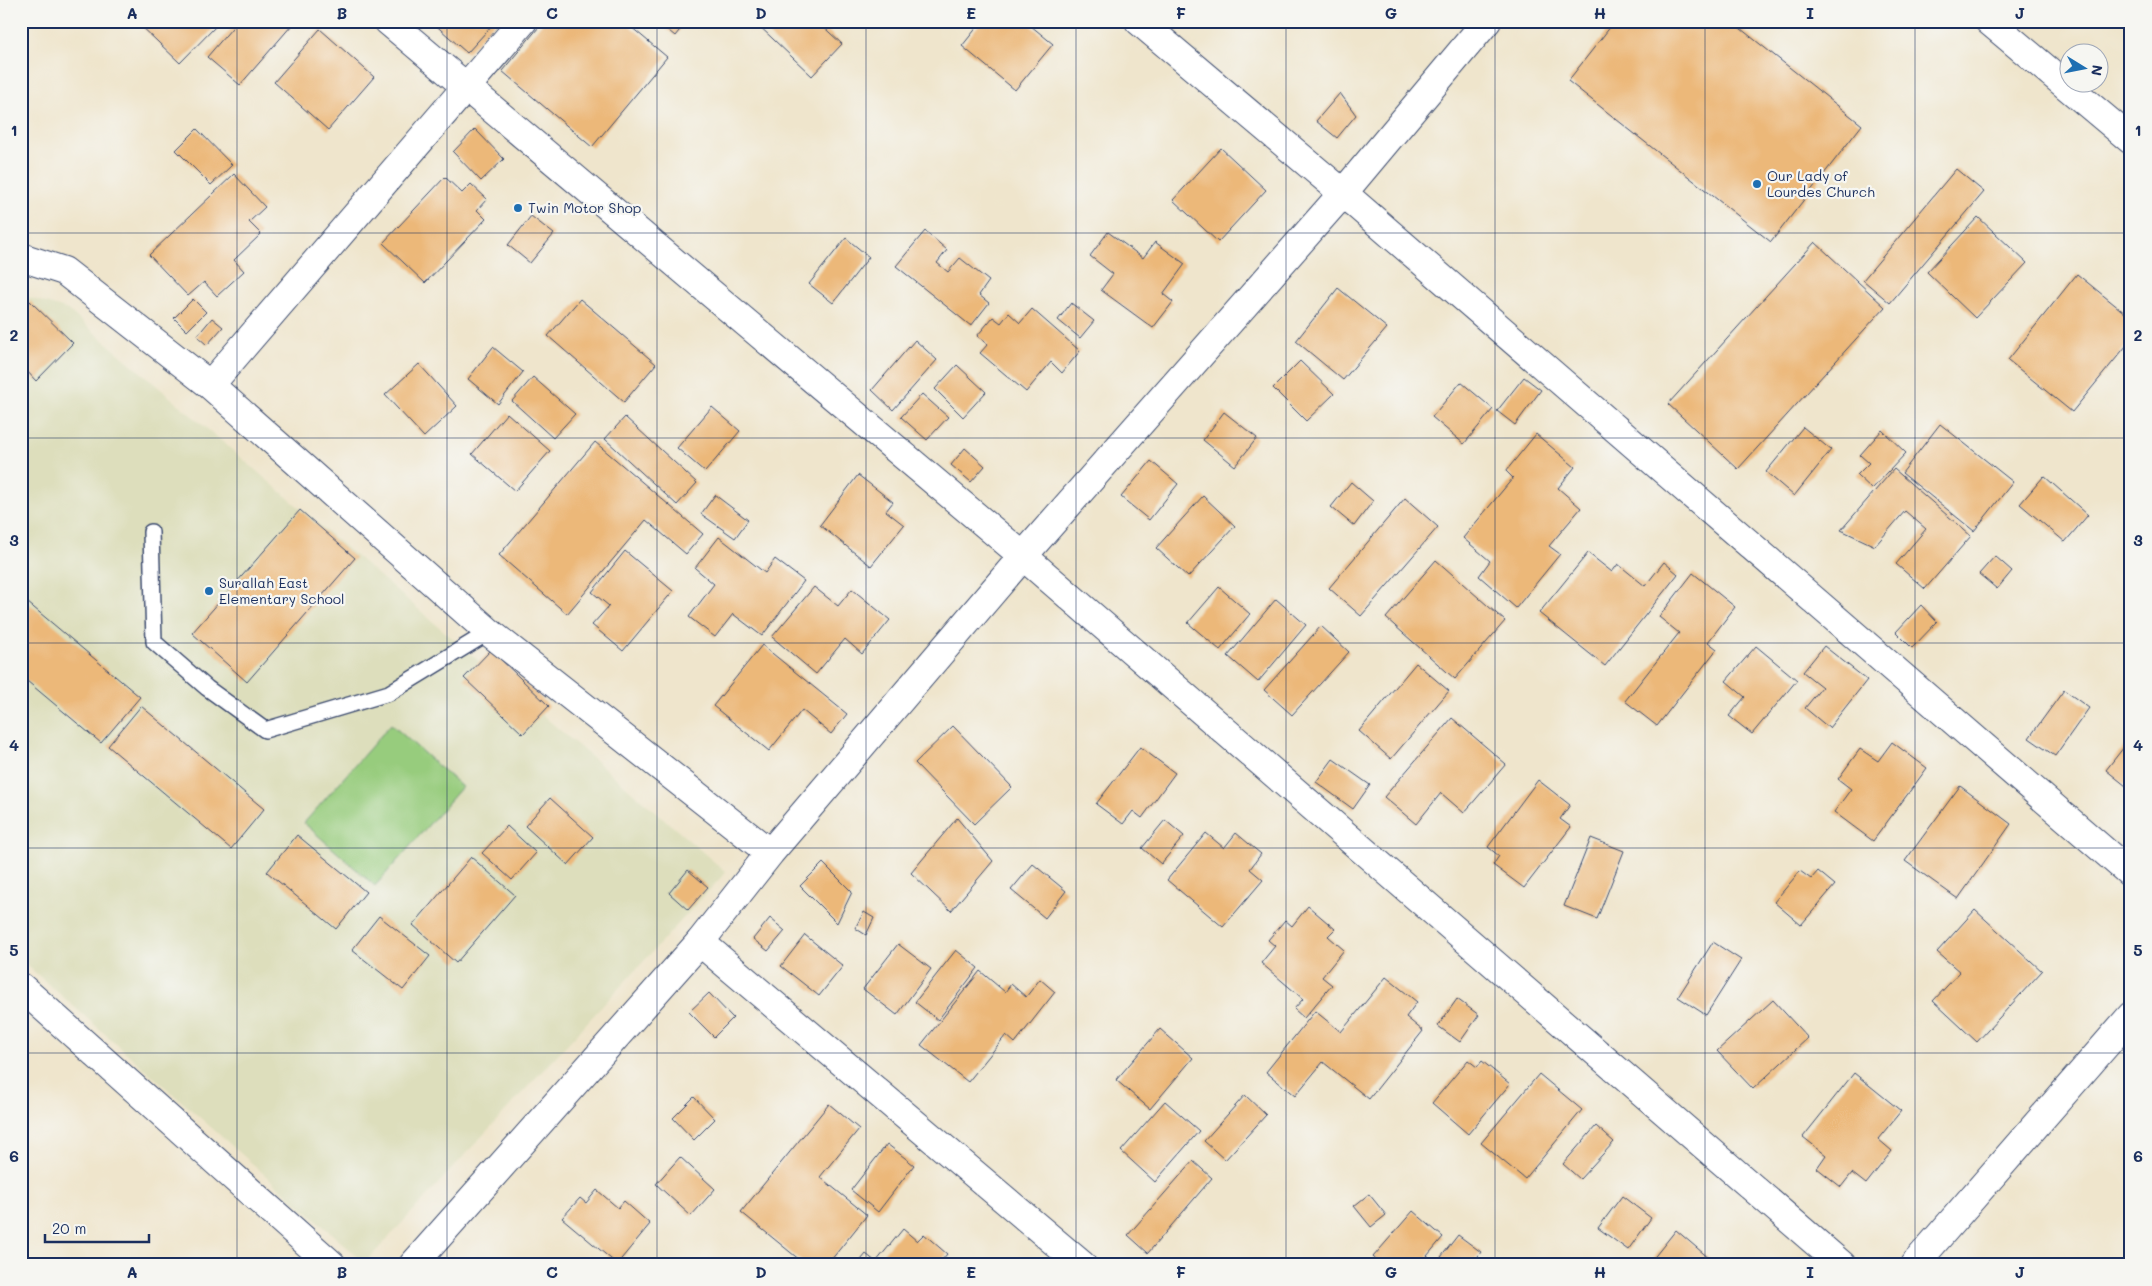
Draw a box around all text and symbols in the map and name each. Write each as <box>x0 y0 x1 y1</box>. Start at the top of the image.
text: A <box>126 2 138 23</box>
text: B <box>337 2 347 23</box>
text: C <box>546 2 558 23</box>
text: D <box>755 2 767 23</box>
text: E <box>966 2 976 23</box>
text: F <box>1176 2 1186 23</box>
text: G <box>1385 2 1397 23</box>
text: H <box>1594 2 1606 23</box>
text: I <box>1806 2 1814 23</box>
text: J <box>2015 2 2025 23</box>
north arrow <box>2060 42 2110 92</box>
text: N <box>2087 63 2108 77</box>
text: 1 <box>10 119 18 140</box>
text: 1 <box>2134 119 2142 140</box>
place label: Our Lady of Lourdes Church <box>1767 166 1875 201</box>
marker: Our Lady of Lourdes Church <box>1751 178 1763 190</box>
place label: Twin Motor Shop <box>528 198 641 217</box>
marker: Twin Motor Shop <box>512 202 524 214</box>
text: 2 <box>10 324 19 345</box>
text: 2 <box>2134 324 2143 345</box>
text: 3 <box>9 529 19 550</box>
text: 3 <box>2133 529 2143 550</box>
place label: Surallah East Elementary School <box>219 573 345 608</box>
marker: Surallah East Elementary School <box>203 585 215 597</box>
text: 4 <box>9 734 19 755</box>
text: 4 <box>2133 734 2143 755</box>
text: 5 <box>9 939 19 960</box>
text: 5 <box>2133 939 2143 960</box>
text: 6 <box>9 1145 19 1166</box>
text: 6 <box>2133 1145 2143 1166</box>
scale bar <box>45 1211 149 1243</box>
text: 20 m <box>52 1218 86 1238</box>
text: A <box>126 1261 138 1282</box>
text: B <box>337 1261 347 1282</box>
text: C <box>546 1261 558 1282</box>
text: D <box>755 1261 767 1282</box>
text: E <box>966 1261 976 1282</box>
text: F <box>1176 1261 1186 1282</box>
text: G <box>1385 1261 1397 1282</box>
text: H <box>1594 1261 1606 1282</box>
text: I <box>1806 1261 1814 1282</box>
text: J <box>2015 1261 2025 1282</box>

